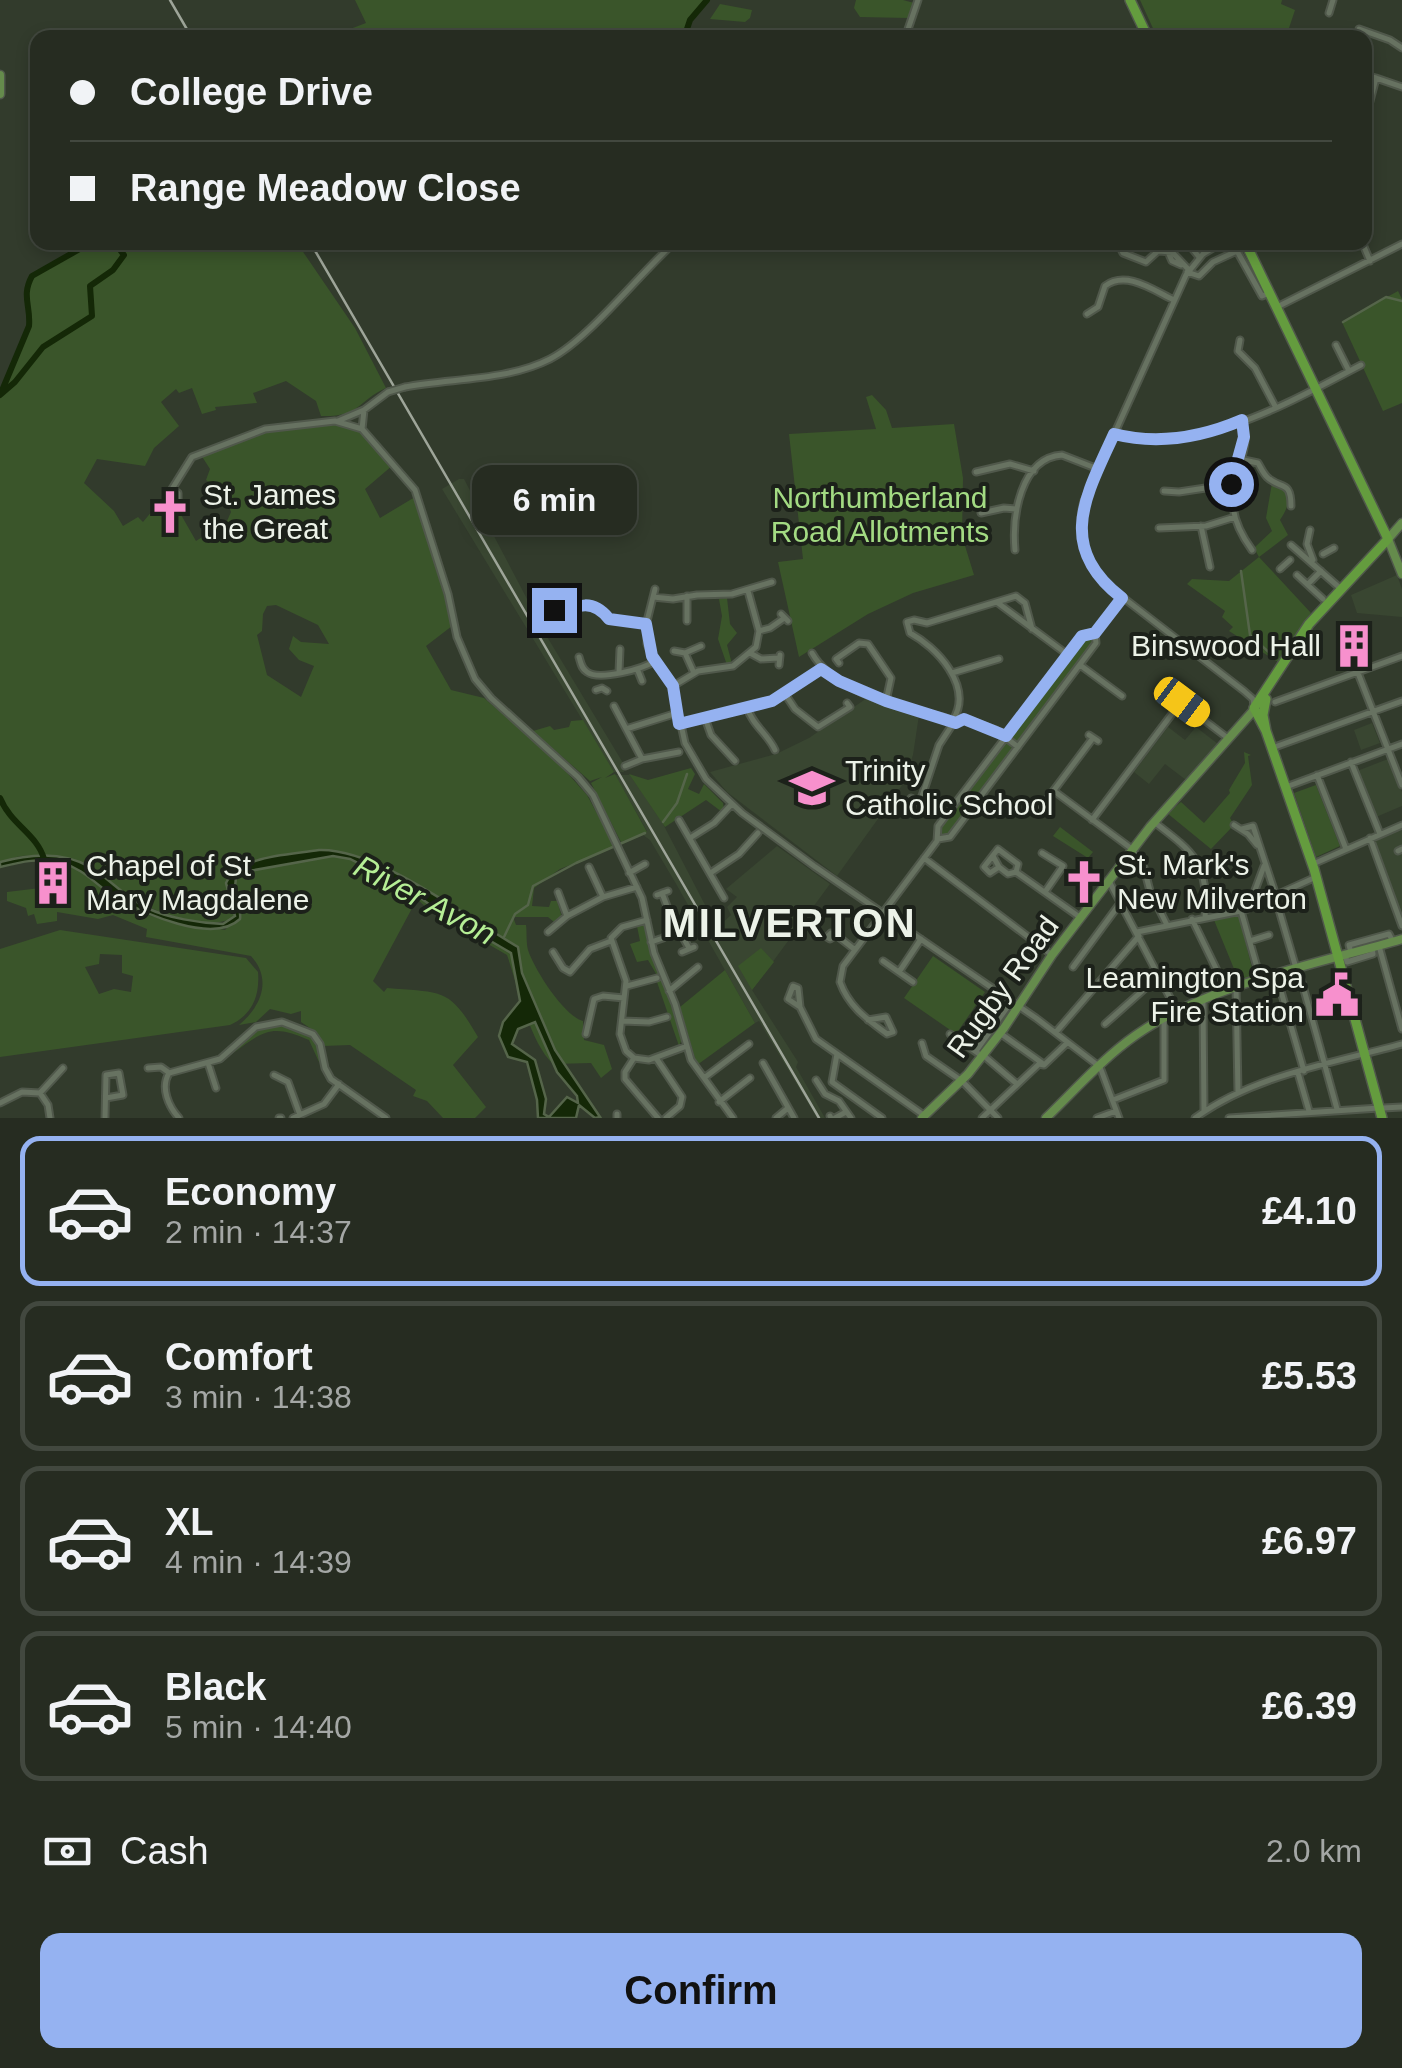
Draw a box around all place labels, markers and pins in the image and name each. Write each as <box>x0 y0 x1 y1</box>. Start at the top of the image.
place label: St. James the Great <box>203 478 336 545</box>
church icon: St. James the Great <box>146 488 194 536</box>
building icon: Binswood Hall <box>1330 622 1378 670</box>
place label: Binswood Hall <box>1131 629 1321 662</box>
place label: Trinity Catholic School <box>845 754 1053 821</box>
school or university icon: Trinity Catholic School <box>788 764 836 812</box>
place label: St. Mark's New Milverton <box>1117 848 1307 915</box>
place label: Chapel of St Mary Magdalene <box>86 849 309 916</box>
church icon: St. Mark's New Milverton <box>1060 858 1108 906</box>
building icon: Chapel of St Mary Magdalene <box>29 859 77 907</box>
place label: Leamington Spa Fire Station <box>1086 961 1304 1028</box>
public building icon: Leamington Spa Fire Station <box>1313 971 1361 1019</box>

